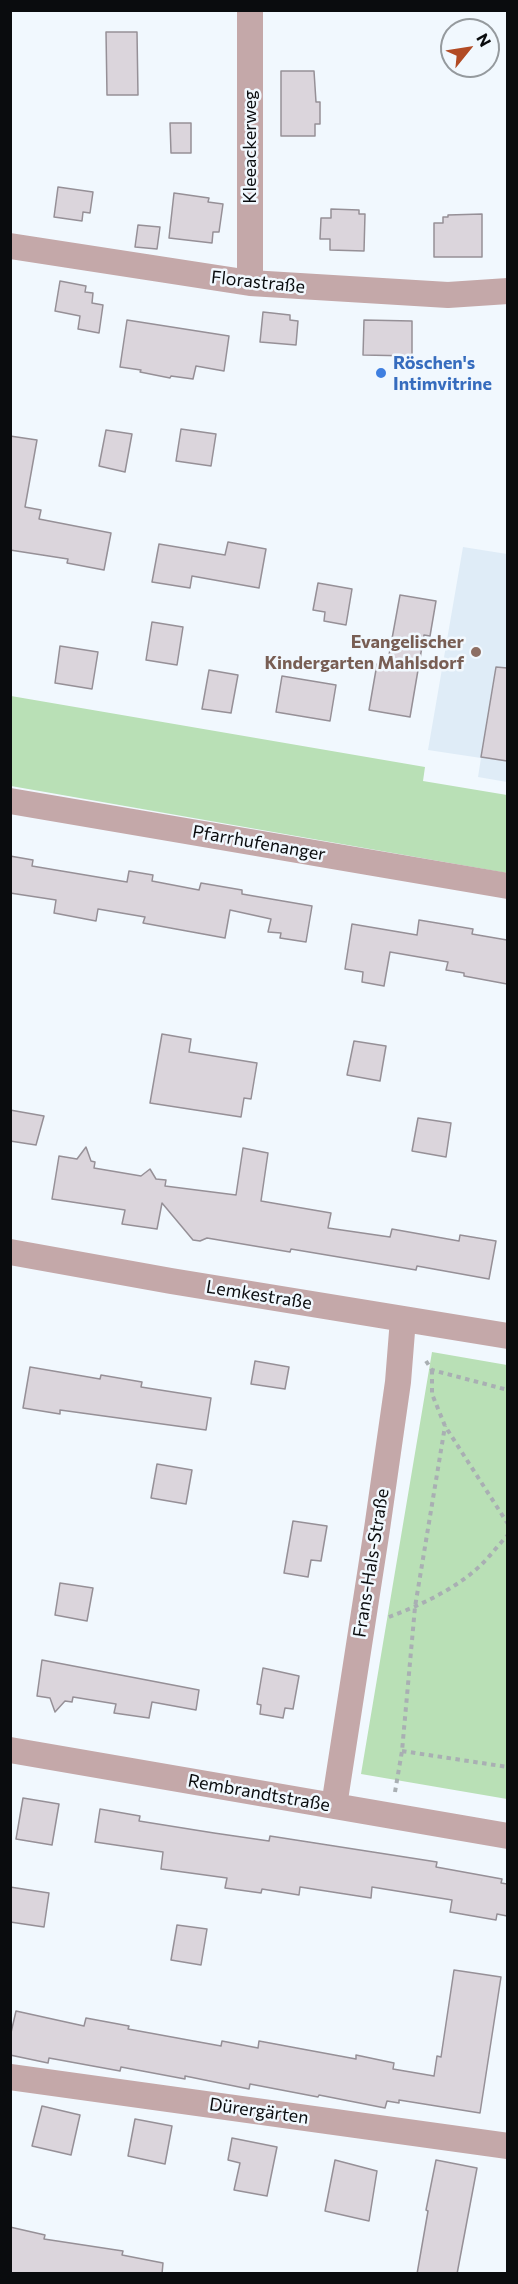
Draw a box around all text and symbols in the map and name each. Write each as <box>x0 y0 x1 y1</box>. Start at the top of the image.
north arrow <box>440 18 500 78</box>
text: N <box>473 30 496 50</box>
street label: Kleeackerweg <box>239 90 261 204</box>
street label: Florastraße <box>210 266 306 298</box>
place label: Röschen's Intimvitrine <box>393 352 492 394</box>
marker: Röschen's Intimvitrine <box>374 366 388 380</box>
place label: Evangelischer Kindergarten Mahlsdorf <box>265 631 464 674</box>
marker: Evangelischer Kindergarten Mahlsdorf <box>469 645 483 659</box>
street label: Pfarrhufenanger <box>191 821 327 865</box>
street label: Lemkestraße <box>205 1276 313 1314</box>
street label: Frans-Hals-Straße <box>349 1487 393 1639</box>
street label: Rembrandtstraße <box>186 1770 332 1816</box>
street label: Dürergärten <box>208 2093 310 2129</box>

